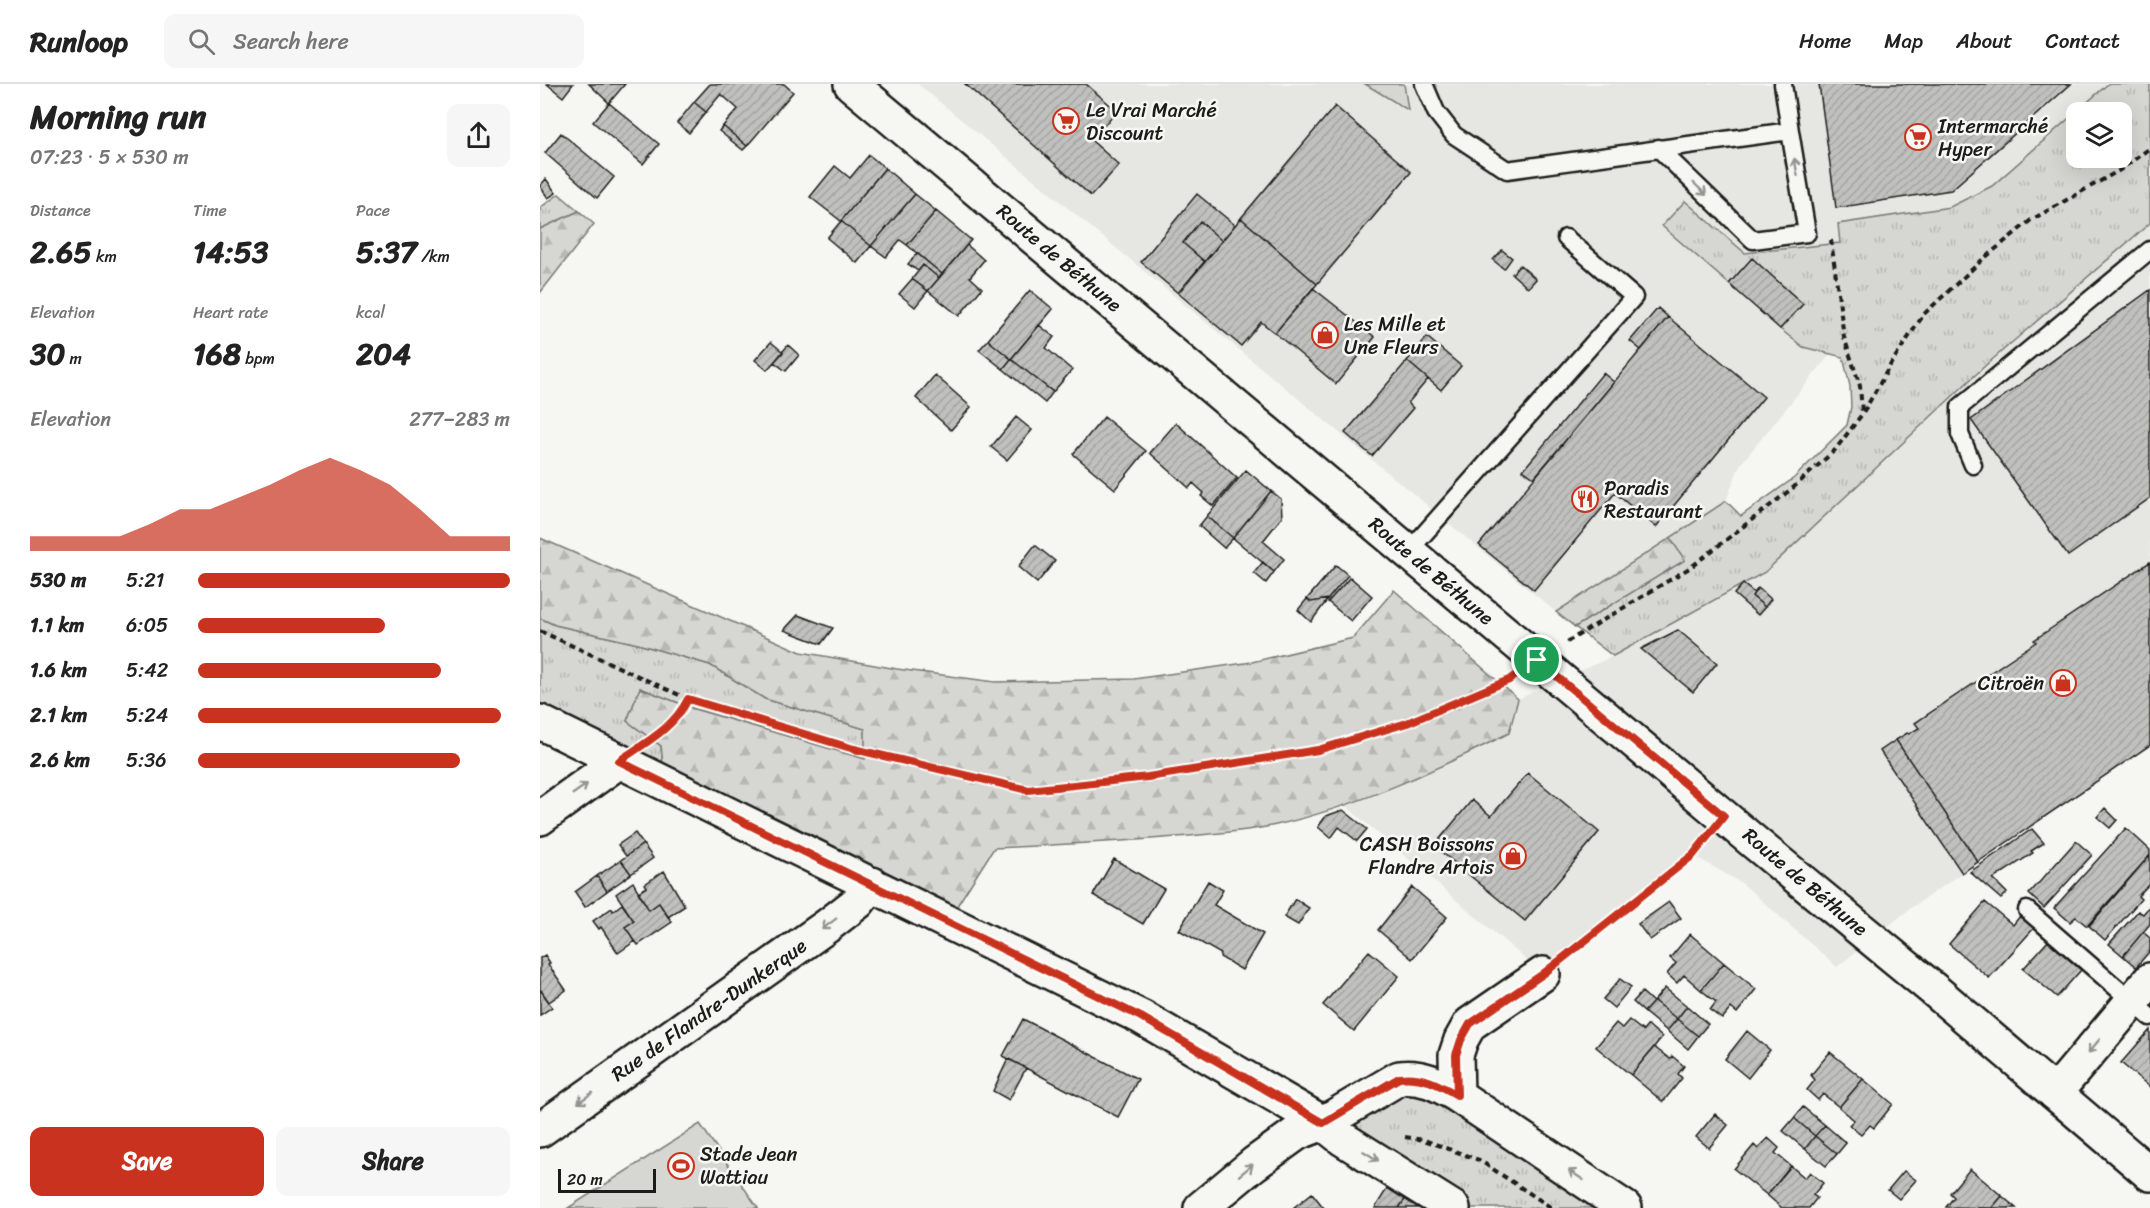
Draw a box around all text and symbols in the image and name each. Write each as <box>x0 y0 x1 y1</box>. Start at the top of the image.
search box <box>164 14 584 68</box>
text: Runloop <box>30 17 128 66</box>
text: Search here <box>233 22 349 61</box>
text: Home <box>1799 22 1851 60</box>
text: Map <box>1884 22 1923 60</box>
text: About <box>1956 22 2013 60</box>
text: Contact <box>2046 22 2120 60</box>
icon: search <box>185 25 218 58</box>
text: Morning run <box>30 88 206 146</box>
place label: Le Vrai Marché Discount <box>1086 93 1217 151</box>
map controls <box>2066 102 2132 168</box>
button: layers <box>2066 102 2132 168</box>
button: share <box>447 104 510 167</box>
supermarket icon: Le Vrai Marché Discount <box>1051 106 1081 136</box>
place label: Intermarché Hyper <box>1937 109 2048 167</box>
supermarket icon: Intermarché Hyper <box>1903 122 1933 152</box>
text: 07:23 · 5 × 530 m <box>30 140 189 175</box>
one-way arrow <box>1790 158 1801 178</box>
one-way arrow <box>1692 182 1707 196</box>
street label: Route de Béthune <box>988 195 1130 322</box>
text: Distance <box>30 196 91 225</box>
text: Time <box>193 196 227 225</box>
text: Pace <box>356 196 390 225</box>
text: 2.65 <box>30 225 92 279</box>
text: 14:53 <box>193 225 268 279</box>
text: 5:37 <box>356 225 417 279</box>
text: km <box>92 242 117 271</box>
text: /km <box>417 242 450 271</box>
text: Elevation <box>30 298 95 327</box>
text: Heart rate <box>193 298 268 327</box>
text: kcal <box>356 298 385 327</box>
place label: Les Mille et Une Fleurs <box>1344 307 1446 365</box>
shop icon: Les Mille et Une Fleurs <box>1310 320 1340 350</box>
text: 30 <box>30 327 65 381</box>
text: 168 <box>193 327 241 381</box>
text: 204 <box>356 327 411 381</box>
text: m <box>65 344 82 373</box>
text: bpm <box>241 344 275 373</box>
text: Elevation <box>30 402 111 437</box>
text: 277–283 m <box>409 402 510 437</box>
place label: Paradis Restaurant <box>1604 471 1703 529</box>
restaurant icon: Paradis Restaurant <box>1570 484 1600 514</box>
street label: Route de Béthune <box>1360 508 1502 635</box>
text: 530 m <box>30 563 86 598</box>
text: 5:21 <box>126 563 164 598</box>
text: 1.1 km <box>30 608 84 643</box>
text: 6:05 <box>126 608 168 643</box>
pin <box>1511 634 1562 685</box>
icon: arrive <box>1520 643 1553 676</box>
text: 1.6 km <box>30 653 87 688</box>
text: 5:42 <box>126 653 168 688</box>
place label: Citroën <box>1978 666 2044 701</box>
shop icon: Citroën <box>2048 668 2078 698</box>
text: 2.1 km <box>30 698 87 733</box>
text: 5:24 <box>126 698 168 733</box>
text: 2.6 km <box>30 743 90 778</box>
text: 5:36 <box>126 743 167 778</box>
one-way arrow <box>571 783 587 796</box>
street label: Route de Béthune <box>1734 819 1876 946</box>
place label: CASH Boissons Flandre Artois <box>1360 827 1495 885</box>
shop icon: CASH Boissons Flandre Artois <box>1498 841 1528 871</box>
one-way arrow <box>822 917 838 930</box>
street label: Rue de Flandre-Dunkerque <box>604 929 814 1091</box>
one-way arrow <box>2087 1038 2101 1053</box>
one-way arrow <box>578 1092 594 1104</box>
button: Save <box>30 1127 264 1196</box>
button: Share <box>276 1127 510 1196</box>
place label: Stade Jean Wattiau <box>700 1137 797 1195</box>
one-way arrow <box>1362 1150 1379 1162</box>
sports icon: Stade Jean Wattiau <box>666 1151 696 1181</box>
one-way arrow <box>1238 1164 1254 1177</box>
text: 20 m <box>567 1165 603 1194</box>
scale bar <box>558 1166 656 1194</box>
one-way arrow <box>1568 1169 1585 1181</box>

